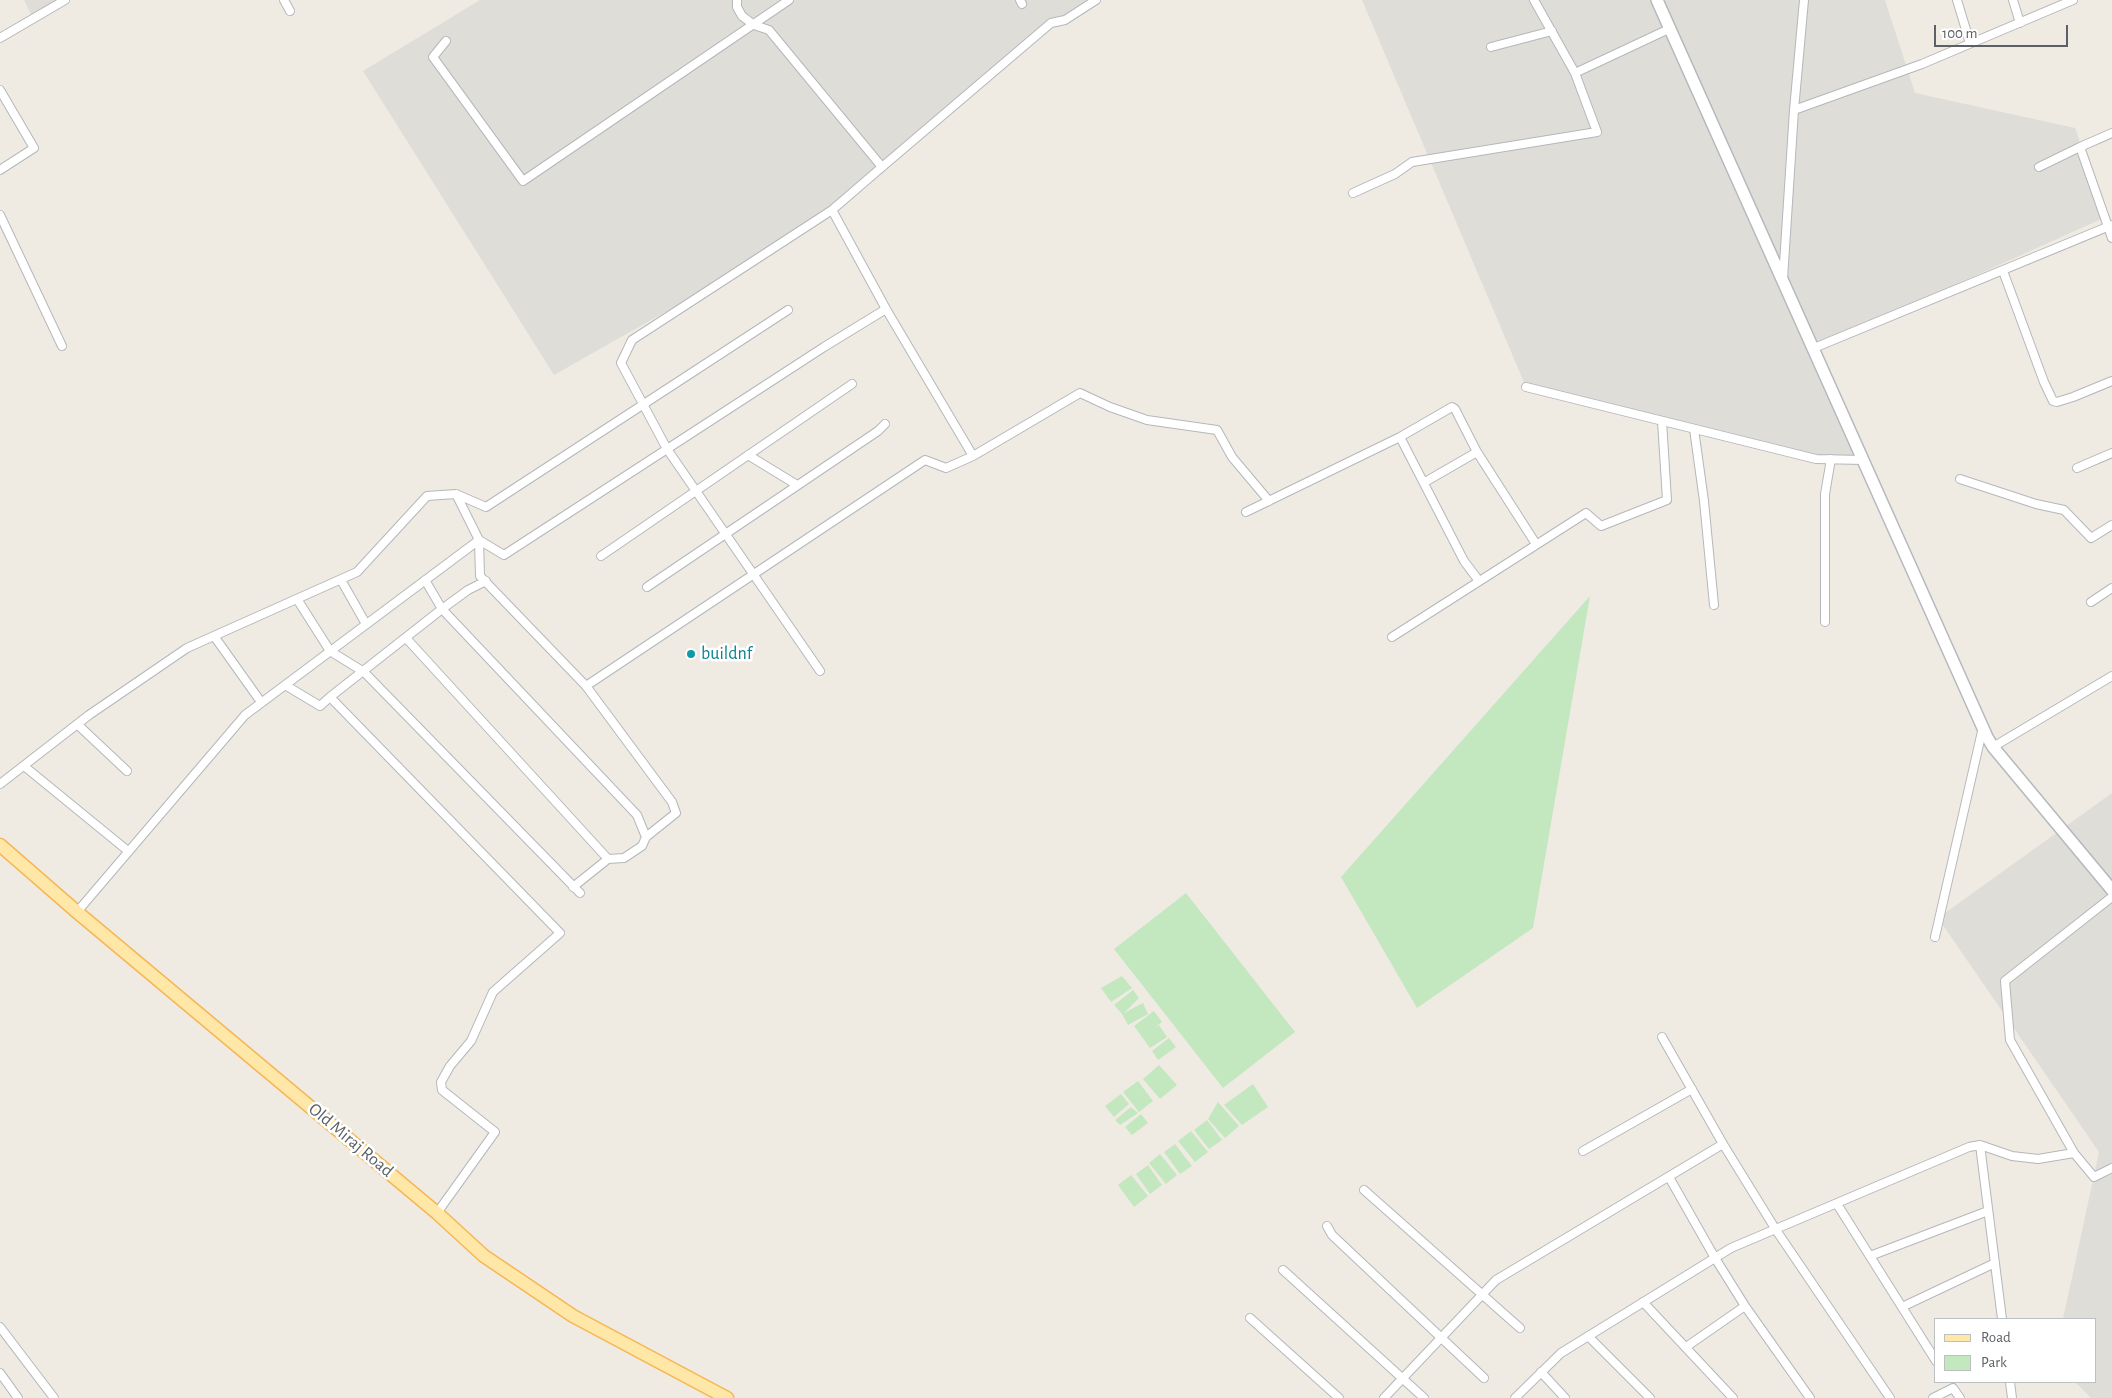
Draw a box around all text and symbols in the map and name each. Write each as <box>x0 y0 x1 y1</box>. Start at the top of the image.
scale bar <box>1937 15 2071 47</box>
text: 100 m <box>1942 26 1977 41</box>
place label: buildnf <box>701 643 752 665</box>
marker: buildnf <box>685 648 697 660</box>
street label: Old Miraj Road <box>304 1098 398 1182</box>
legend <box>1934 1318 2097 1383</box>
text: Road <box>1981 1330 2011 1345</box>
text: Park <box>1981 1355 2007 1370</box>

